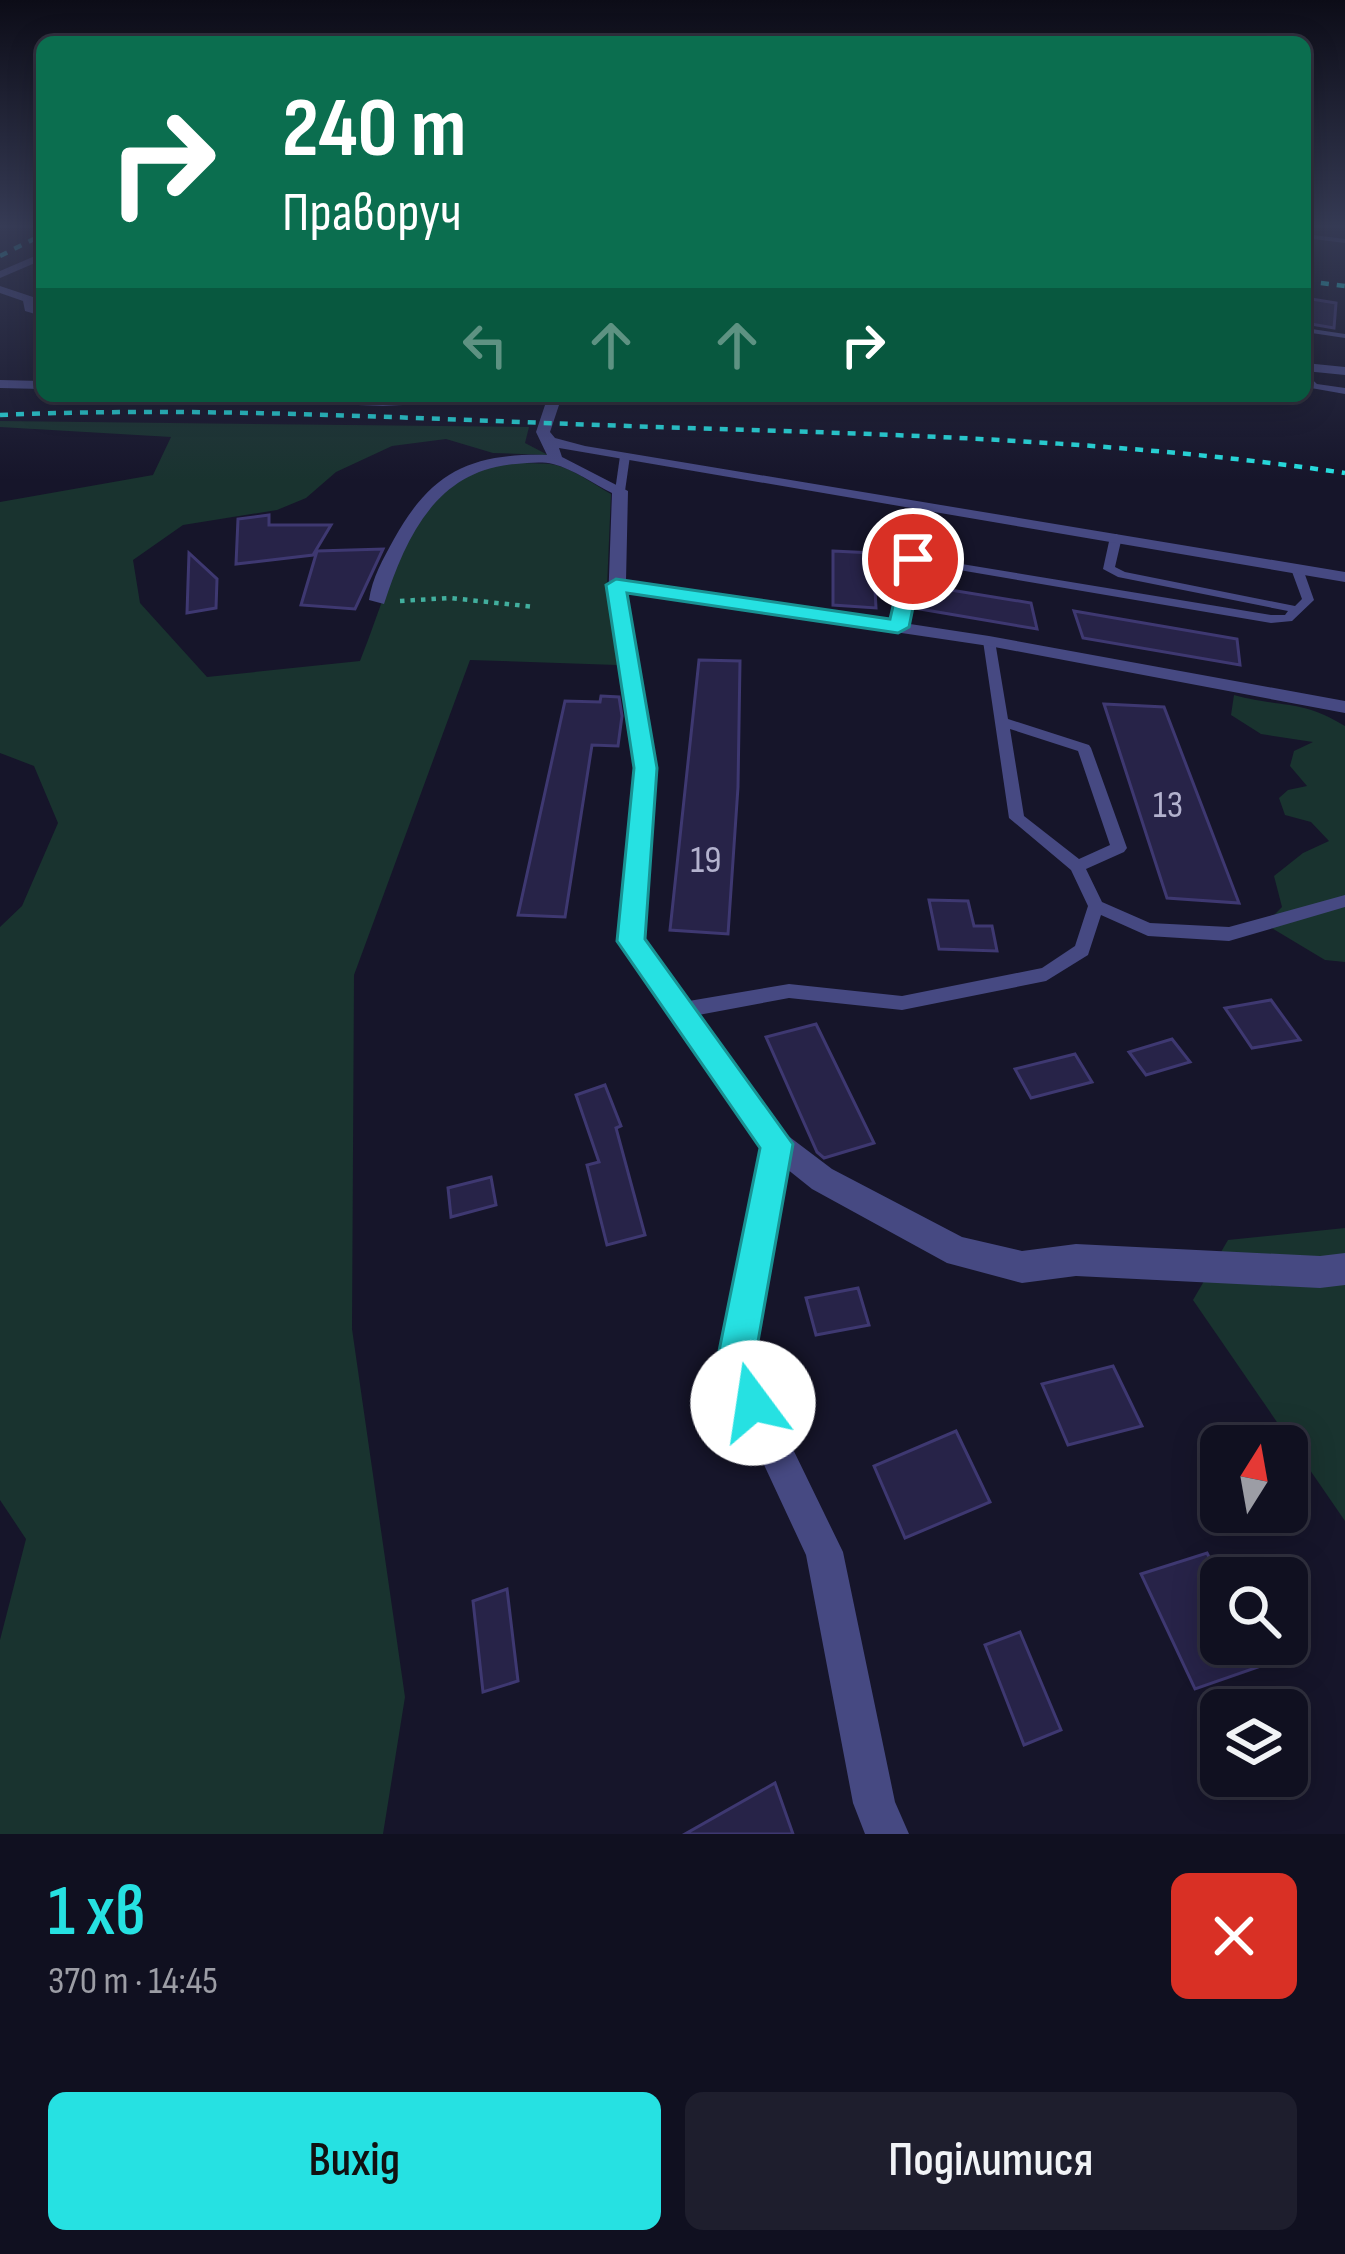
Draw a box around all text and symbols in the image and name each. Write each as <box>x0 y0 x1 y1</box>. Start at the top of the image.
text: 240 m <box>282 79 466 180</box>
icon: right <box>84 84 240 240</box>
text: Праворуч <box>282 181 462 246</box>
icon: left <box>452 312 518 378</box>
icon: ahead <box>578 312 644 378</box>
icon: ahead <box>704 312 770 378</box>
icon: right <box>830 312 896 378</box>
pin <box>862 508 964 610</box>
icon: arrive <box>880 526 946 592</box>
house number: 13 <box>1153 782 1183 829</box>
house number: 19 <box>691 837 721 884</box>
position arrow <box>690 1340 816 1466</box>
north arrow <box>1200 1425 1308 1533</box>
map controls <box>1200 1425 1308 1797</box>
button: search <box>1200 1557 1308 1665</box>
button: layers <box>1200 1689 1308 1797</box>
text: 1 хв <box>48 1869 146 1956</box>
button: close <box>1171 1873 1297 1999</box>
text: 370 m · 14:45 <box>48 1958 218 2005</box>
button: Вихід <box>48 2092 661 2230</box>
button: Поділитися <box>685 2092 1297 2230</box>

